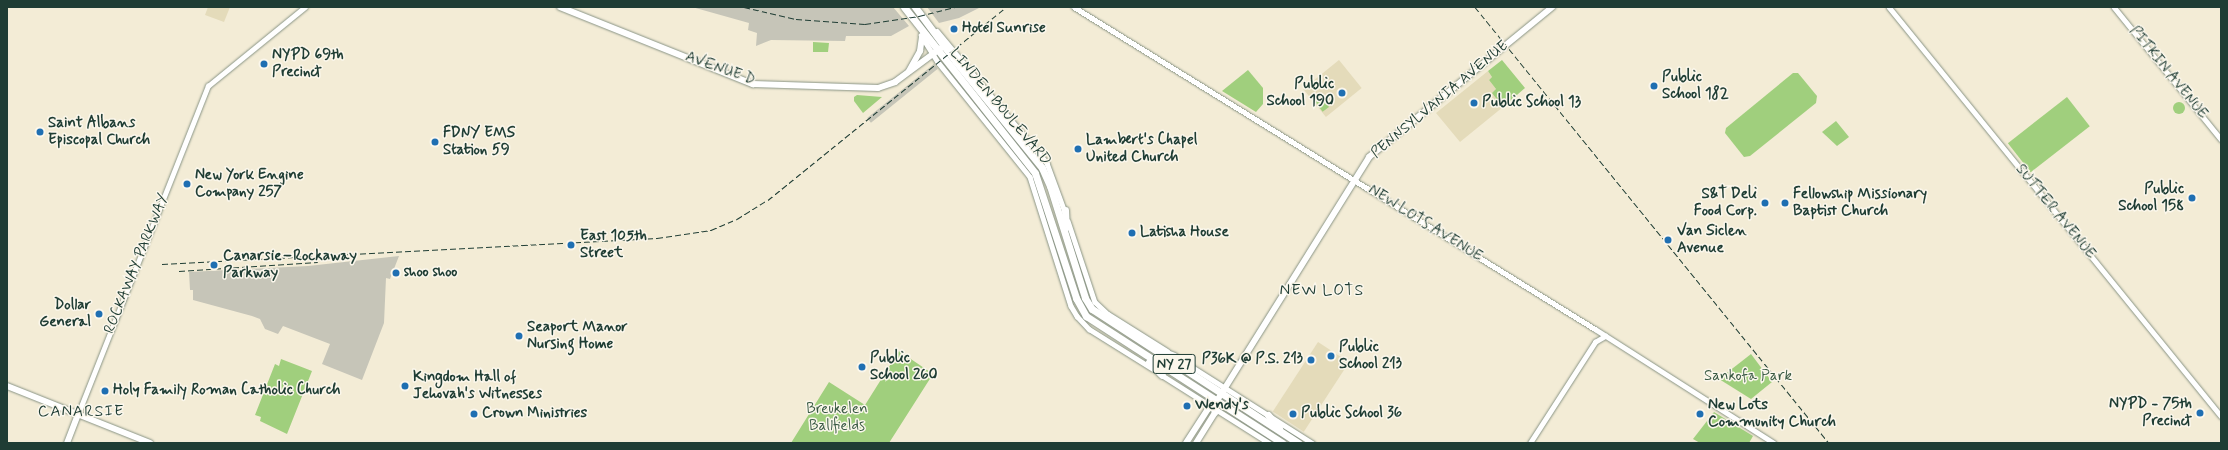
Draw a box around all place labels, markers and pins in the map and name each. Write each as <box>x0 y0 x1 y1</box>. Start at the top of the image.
place label: Hotel Sunrise <box>962 20 1045 38</box>
marker: Hotel Sunrise <box>949 24 959 34</box>
place label: NYPD 69th Precinct <box>272 46 344 81</box>
marker: NYPD 69th Precinct <box>259 59 269 69</box>
place label: Public School 182 <box>1662 68 1729 103</box>
place label: Public School 190 <box>1266 75 1334 110</box>
marker: Public School 182 <box>1649 81 1659 91</box>
marker: Public School 190 <box>1337 88 1347 98</box>
place label: Public School 13 <box>1482 94 1582 112</box>
marker: Public School 13 <box>1469 98 1479 108</box>
place label: Saint Albans Episcopal Church <box>48 114 154 149</box>
place label: FDNY EMS Station 59 <box>443 124 514 159</box>
marker: Saint Albans Episcopal Church <box>35 127 45 137</box>
place label: Lambert's Chapel United Church <box>1086 131 1200 166</box>
marker: FDNY EMS Station 59 <box>430 137 440 147</box>
marker: Lambert's Chapel United Church <box>1073 144 1083 154</box>
place label: New York Engine Company 257 <box>195 166 304 201</box>
marker: New York Engine Company 257 <box>182 179 192 189</box>
place label: Public School 158 <box>2118 180 2184 215</box>
place label: S&T Deli Food Corp. <box>1693 185 1757 220</box>
place label: Fellowship Missionary Baptist Church <box>1793 185 1924 220</box>
marker: Public School 158 <box>2187 193 2197 203</box>
marker: S&T Deli Food Corp. <box>1760 198 1770 208</box>
marker: Fellowship Missionary Baptist Church <box>1780 198 1790 208</box>
place label: Van Siclen Avenue <box>1677 222 1743 257</box>
place label: Latisha House <box>1140 224 1226 242</box>
place label: East 105th Street <box>580 227 647 262</box>
marker: Latisha House <box>1127 228 1137 238</box>
marker: Van Siclen Avenue <box>1662 234 1674 246</box>
marker: East 105th Street <box>565 239 577 251</box>
place label: Canarsie–Rockaway Parkway <box>223 247 357 282</box>
marker: Canarsie–Rockaway Parkway <box>208 259 220 271</box>
place label: shoo shoo <box>404 264 457 282</box>
marker: shoo shoo <box>391 268 401 278</box>
place label: Dollar General <box>39 296 91 331</box>
marker: Dollar General <box>94 309 104 319</box>
place label: Seaport Manor Nursing Home <box>527 318 624 353</box>
marker: Seaport Manor Nursing Home <box>514 331 524 341</box>
place label: Public School 213 <box>1339 338 1402 373</box>
place label: Public School 260 <box>870 349 938 384</box>
place label: P36K @ P.S. 213 <box>1202 351 1303 369</box>
marker: Public School 213 <box>1326 351 1336 361</box>
marker: P36K @ P.S. 213 <box>1306 355 1316 365</box>
marker: Public School 260 <box>857 362 867 372</box>
place label: Kingdom Hall of Jehovah's Witnesses <box>413 368 546 403</box>
marker: Kingdom Hall of Jehovah's Witnesses <box>400 381 410 391</box>
place label: Holy Family Roman Catholic Church <box>113 382 347 400</box>
marker: Holy Family Roman Catholic Church <box>100 386 110 396</box>
place label: NYPD - 75th Precinct <box>2109 395 2192 430</box>
place label: New Lots Community Church <box>1708 396 1836 431</box>
place label: Wendy's <box>1195 397 1249 415</box>
marker: Wendy's <box>1182 401 1192 411</box>
place label: Crown Ministries <box>482 405 589 423</box>
place label: Public School 36 <box>1301 405 1403 423</box>
marker: NYPD - 75th Precinct <box>2195 408 2205 418</box>
marker: Crown Ministries <box>469 409 479 419</box>
marker: Public School 36 <box>1288 409 1298 419</box>
marker: New Lots Community Church <box>1695 409 1705 419</box>

